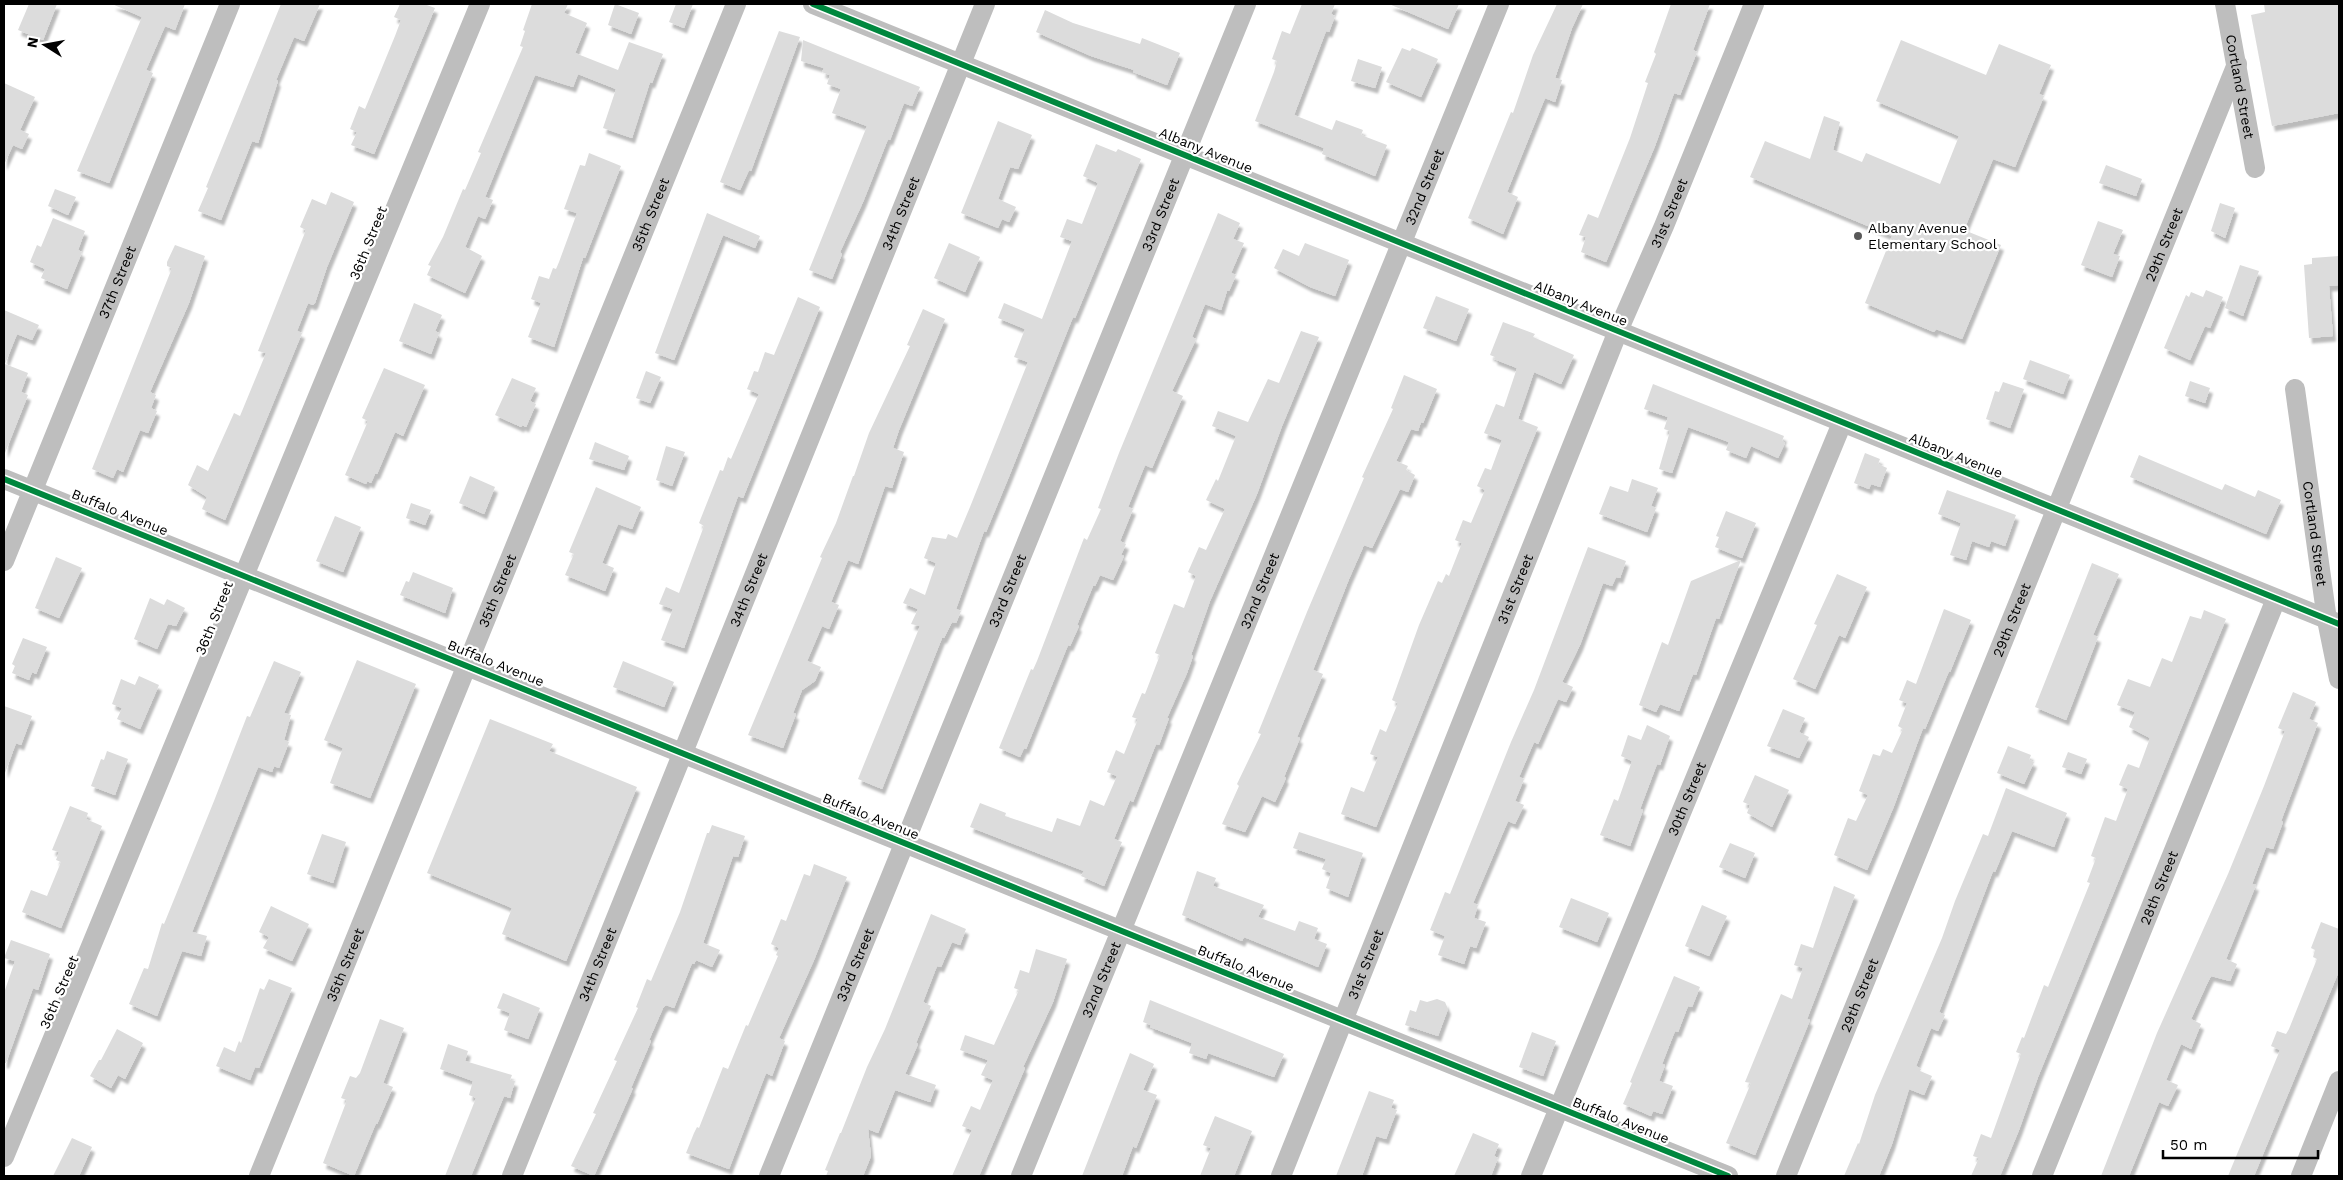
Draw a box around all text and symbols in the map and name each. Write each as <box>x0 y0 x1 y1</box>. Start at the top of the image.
north arrow <box>20 20 70 70</box>
street label: Cortland Street <box>2223 33 2258 140</box>
text: N <box>23 36 41 49</box>
street label: Albany Avenue <box>1157 124 1255 176</box>
street label: 32nd Street <box>1402 147 1447 227</box>
street label: 34th Street <box>878 174 923 253</box>
street label: 35th Street <box>628 175 672 254</box>
street label: 33rd Street <box>1138 176 1182 254</box>
street label: 31st Street <box>1647 176 1690 251</box>
street label: 36th Street <box>346 204 390 282</box>
street label: 29th Street <box>2142 205 2186 284</box>
place label: Albany Avenue Elementary School <box>1868 220 1998 252</box>
marker: Albany Avenue Elementary School <box>1852 230 1864 242</box>
street label: 37th Street <box>95 243 139 321</box>
street label: Albany Avenue <box>1532 277 1630 329</box>
street label: Albany Avenue <box>1907 429 2005 481</box>
street label: Cortland Street <box>2300 480 2330 587</box>
street label: Buffalo Avenue <box>69 485 171 539</box>
street label: 32nd Street <box>1237 550 1282 631</box>
street label: 35th Street <box>475 551 519 630</box>
street label: 34th Street <box>726 551 771 629</box>
street label: 33rd Street <box>985 552 1029 630</box>
street label: 31st Street <box>1494 552 1536 626</box>
street label: 36th Street <box>192 579 236 657</box>
street label: 29th Street <box>1989 581 2034 659</box>
street label: Buffalo Avenue <box>445 636 547 690</box>
street label: 30th Street <box>1664 759 1709 838</box>
street label: Buffalo Avenue <box>820 789 922 843</box>
street label: 28th Street <box>2137 848 2181 927</box>
street label: 34th Street <box>575 925 619 1004</box>
street label: 35th Street <box>323 926 367 1004</box>
street label: 33rd Street <box>833 926 877 1004</box>
street label: 31st Street <box>1344 927 1387 1001</box>
street label: 32nd Street <box>1078 939 1124 1020</box>
street label: Buffalo Avenue <box>1195 941 1297 995</box>
street label: 36th Street <box>36 953 82 1031</box>
street label: 29th Street <box>1837 956 1881 1035</box>
street label: Buffalo Avenue <box>1570 1093 1672 1147</box>
scale bar <box>2163 1128 2318 1160</box>
text: 50 m <box>2170 1136 2207 1154</box>

